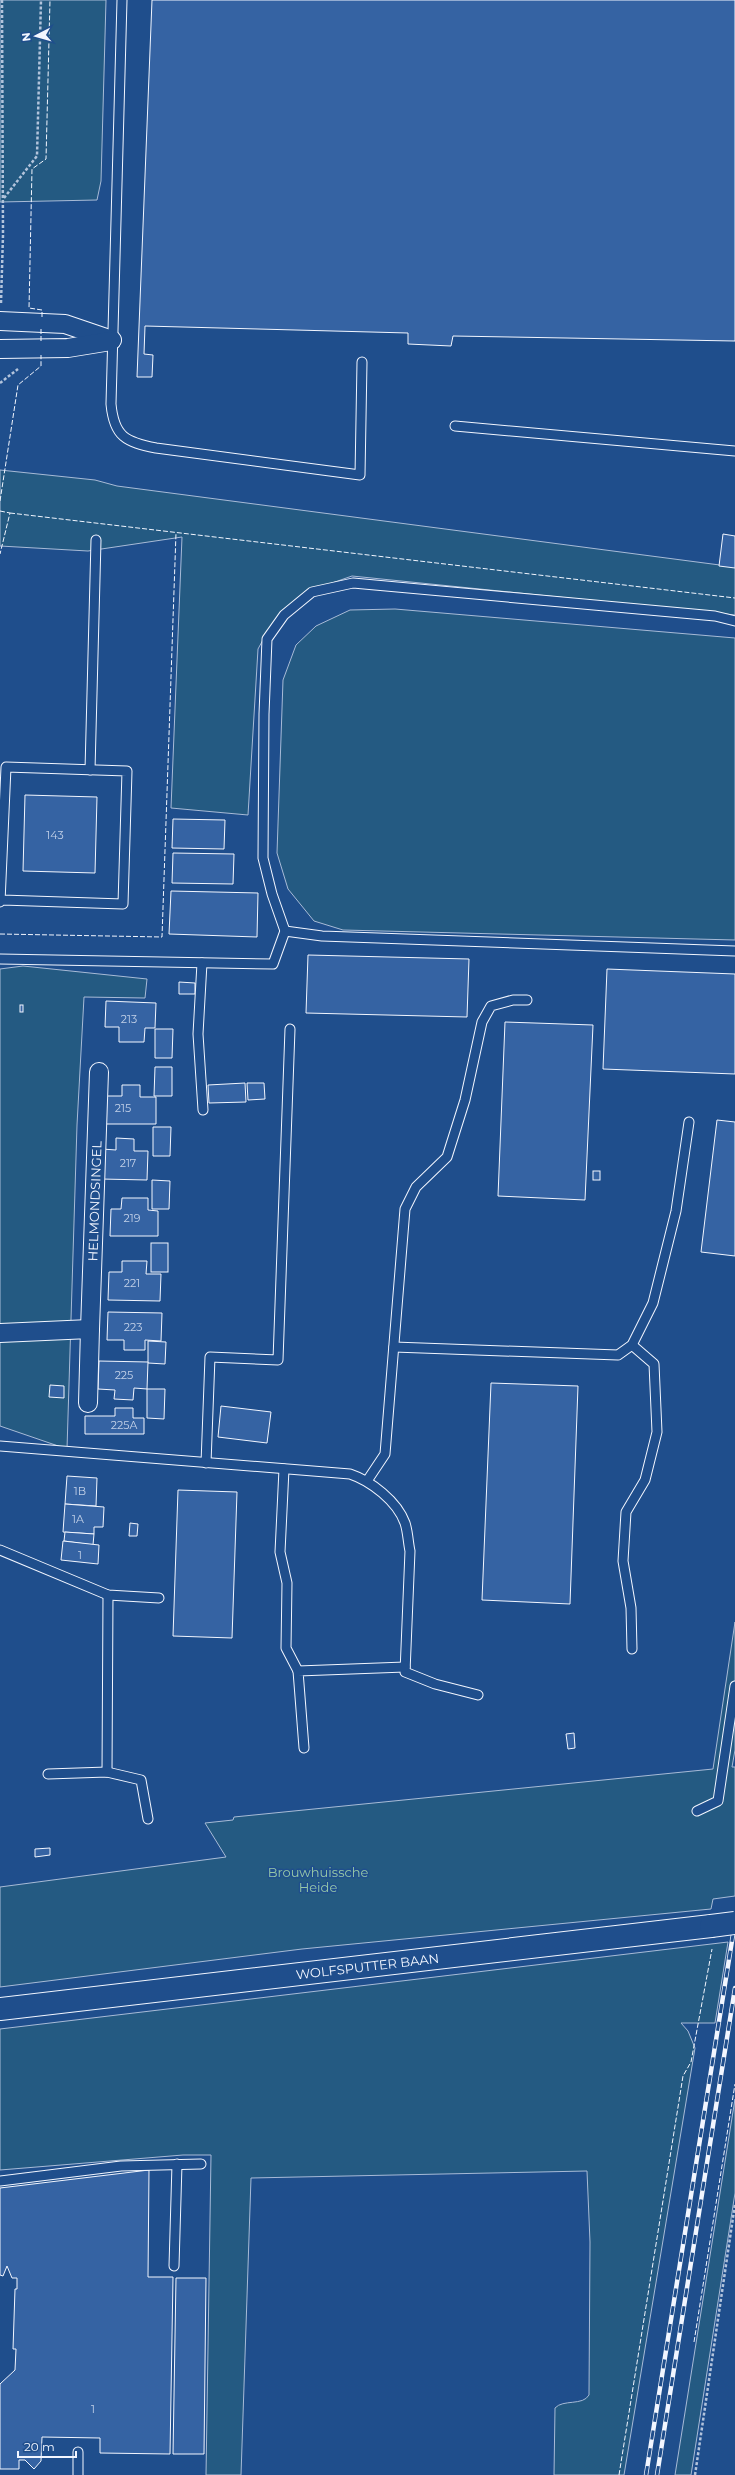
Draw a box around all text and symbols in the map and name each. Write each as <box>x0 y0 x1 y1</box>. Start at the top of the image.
north arrow <box>16 16 56 56</box>
text: N <box>19 32 33 42</box>
house number: 143 <box>46 828 64 842</box>
house number: 213 <box>121 1012 137 1026</box>
house number: 215 <box>115 1101 131 1115</box>
street label: HELMONDSINGEL <box>84 1140 105 1262</box>
house number: 217 <box>120 1156 136 1170</box>
house number: 219 <box>124 1211 141 1225</box>
house number: 221 <box>124 1276 140 1290</box>
house number: 223 <box>124 1320 142 1334</box>
house number: 225 <box>115 1368 133 1382</box>
house number: 225A <box>111 1418 137 1432</box>
house number: 1B <box>74 1484 86 1498</box>
house number: 1A <box>72 1512 84 1526</box>
house number: 1 <box>78 1548 82 1562</box>
park label: Brouwhuissche Heide <box>268 1864 369 1895</box>
street label: WOLFSPUTTER BAAN <box>295 1950 440 1982</box>
house number: 1 <box>91 2402 95 2416</box>
scale bar <box>18 2433 76 2459</box>
text: 20 m <box>24 2439 55 2454</box>

